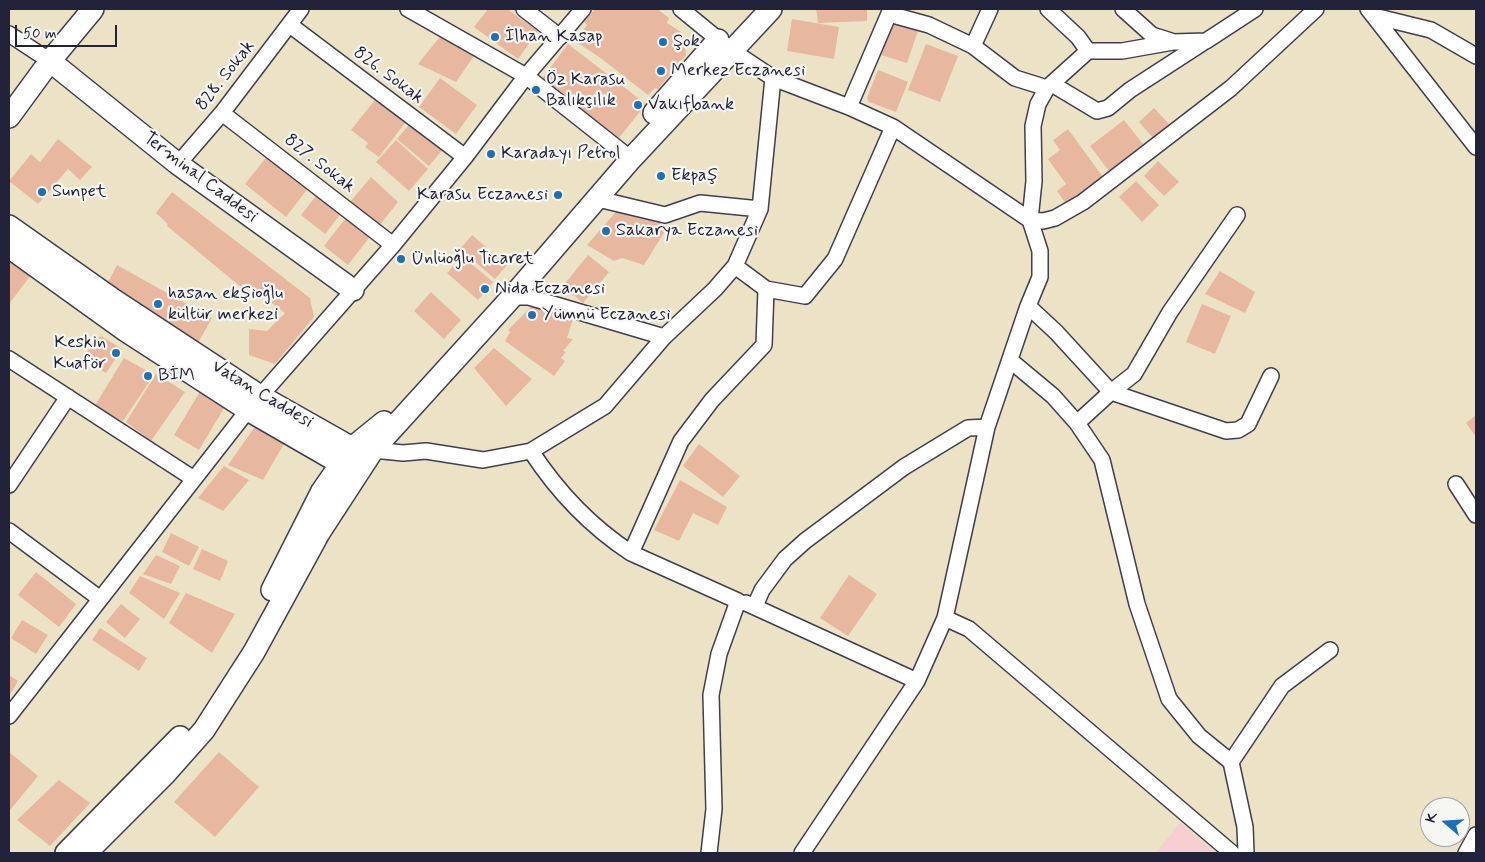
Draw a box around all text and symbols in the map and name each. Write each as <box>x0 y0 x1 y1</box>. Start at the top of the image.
scale bar <box>18 15 120 47</box>
text: 50 m <box>23 24 57 44</box>
place label: İlhan Kasap <box>505 26 602 48</box>
marker: İlhan Kasap <box>489 31 501 43</box>
place label: Şok <box>673 31 700 53</box>
street label: 828. Sokak <box>192 36 260 116</box>
marker: Şok <box>657 36 669 48</box>
street label: 826. Sokak <box>349 43 427 109</box>
place label: Merkez Eczanesi <box>671 60 805 82</box>
marker: Merkez Eczanesi <box>655 65 667 77</box>
place label: Öz Karasu Balıkçılık <box>546 69 625 112</box>
marker: Öz Karasu Balıkçılık <box>530 84 542 96</box>
place label: Vakıfbank <box>648 94 734 116</box>
marker: Vakıfbank <box>632 99 644 111</box>
street label: Terminal Caddesi <box>139 128 261 228</box>
street label: 827. Sokak <box>279 130 359 198</box>
place label: Karadayı Petrol <box>501 143 620 165</box>
marker: Karadayı Petrol <box>485 148 497 160</box>
place label: Ekpaş <box>671 165 718 187</box>
marker: Ekpaş <box>655 170 667 182</box>
place label: Sunpet <box>52 181 106 203</box>
place label: Karasu Eczanesi <box>417 184 548 206</box>
marker: Sunpet <box>36 186 48 198</box>
marker: Karasu Eczanesi <box>552 189 564 201</box>
place label: Sakarya Eczanesi <box>616 220 758 242</box>
marker: Sakarya Eczanesi <box>600 225 612 237</box>
place label: Ünlüoğlu Ticaret <box>411 248 534 270</box>
marker: Ünlüoğlu Ticaret <box>395 253 407 265</box>
place label: Nida Eczanesi <box>495 278 605 300</box>
place label: hasan ekşioğlu kültür merkezi <box>168 283 283 326</box>
marker: Nida Eczanesi <box>479 283 491 295</box>
marker: hasan ekşioğlu kültür merkezi <box>152 298 164 310</box>
place label: Yümnü Eczanesi <box>542 304 671 326</box>
marker: Yümnü Eczanesi <box>526 309 538 321</box>
place label: Keskin Kuaför <box>53 332 106 374</box>
marker: Keskin Kuaför <box>110 347 122 359</box>
street label: Vatan Caddesi <box>207 356 317 434</box>
place label: BİM <box>158 365 195 387</box>
marker: BİM <box>142 370 154 382</box>
north arrow <box>1420 797 1470 847</box>
text: K <box>1422 810 1442 825</box>

